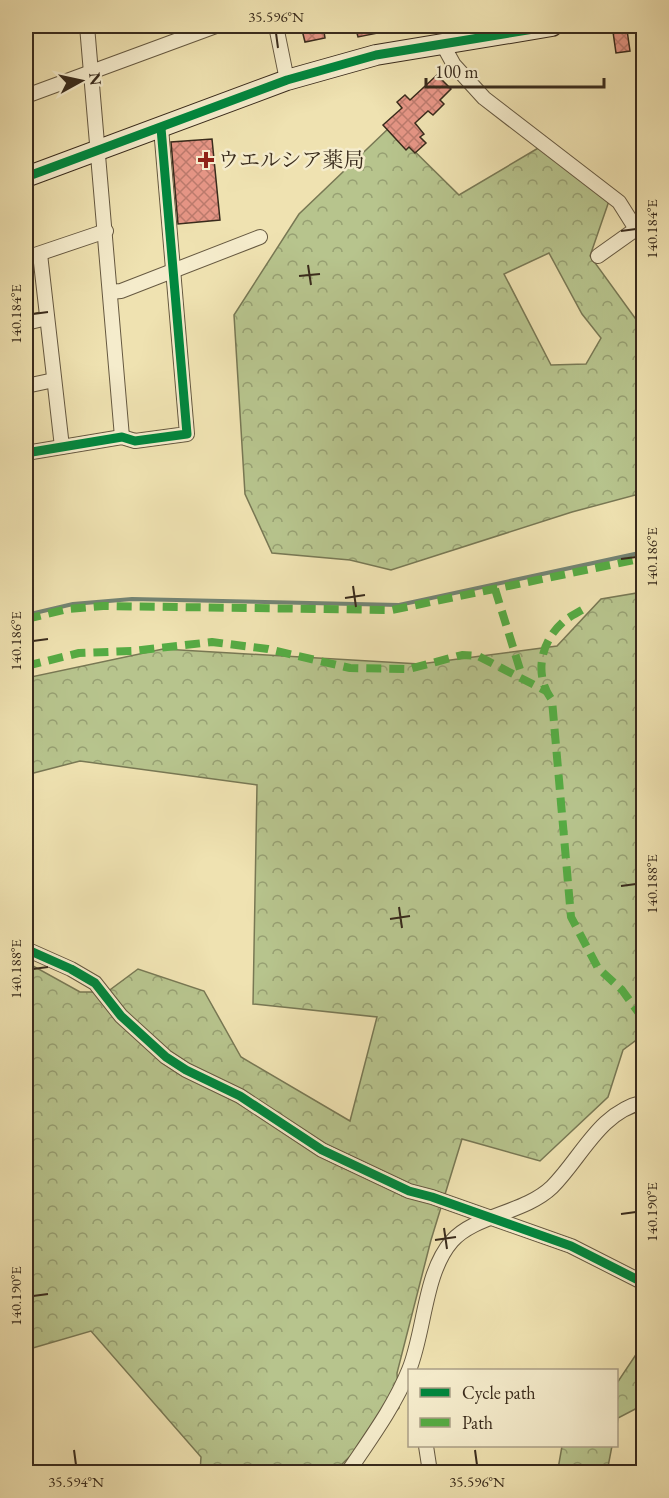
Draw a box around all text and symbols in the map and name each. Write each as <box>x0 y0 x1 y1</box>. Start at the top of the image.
text: 35.596°N <box>248 7 304 26</box>
north arrow <box>51 51 111 111</box>
scale bar <box>426 51 604 89</box>
text: 100 m <box>435 60 479 83</box>
text: N <box>84 71 107 87</box>
place label: ウエルシア薬局 <box>218 146 364 173</box>
marker: ウエルシア薬局 <box>199 153 213 167</box>
text: 140.184°E <box>642 199 661 259</box>
text: 140.184°E <box>6 284 25 344</box>
text: 140.186°E <box>642 527 661 587</box>
text: 140.186°E <box>6 611 25 671</box>
text: 140.188°E <box>642 854 661 914</box>
text: 140.188°E <box>6 939 25 999</box>
text: 140.190°E <box>642 1182 661 1242</box>
text: 140.190°E <box>6 1266 25 1326</box>
legend <box>408 1369 618 1447</box>
text: Cycle path <box>462 1381 536 1404</box>
text: Path <box>462 1411 493 1434</box>
text: 35.594°N <box>48 1472 104 1491</box>
text: 35.596°N <box>449 1472 505 1491</box>

